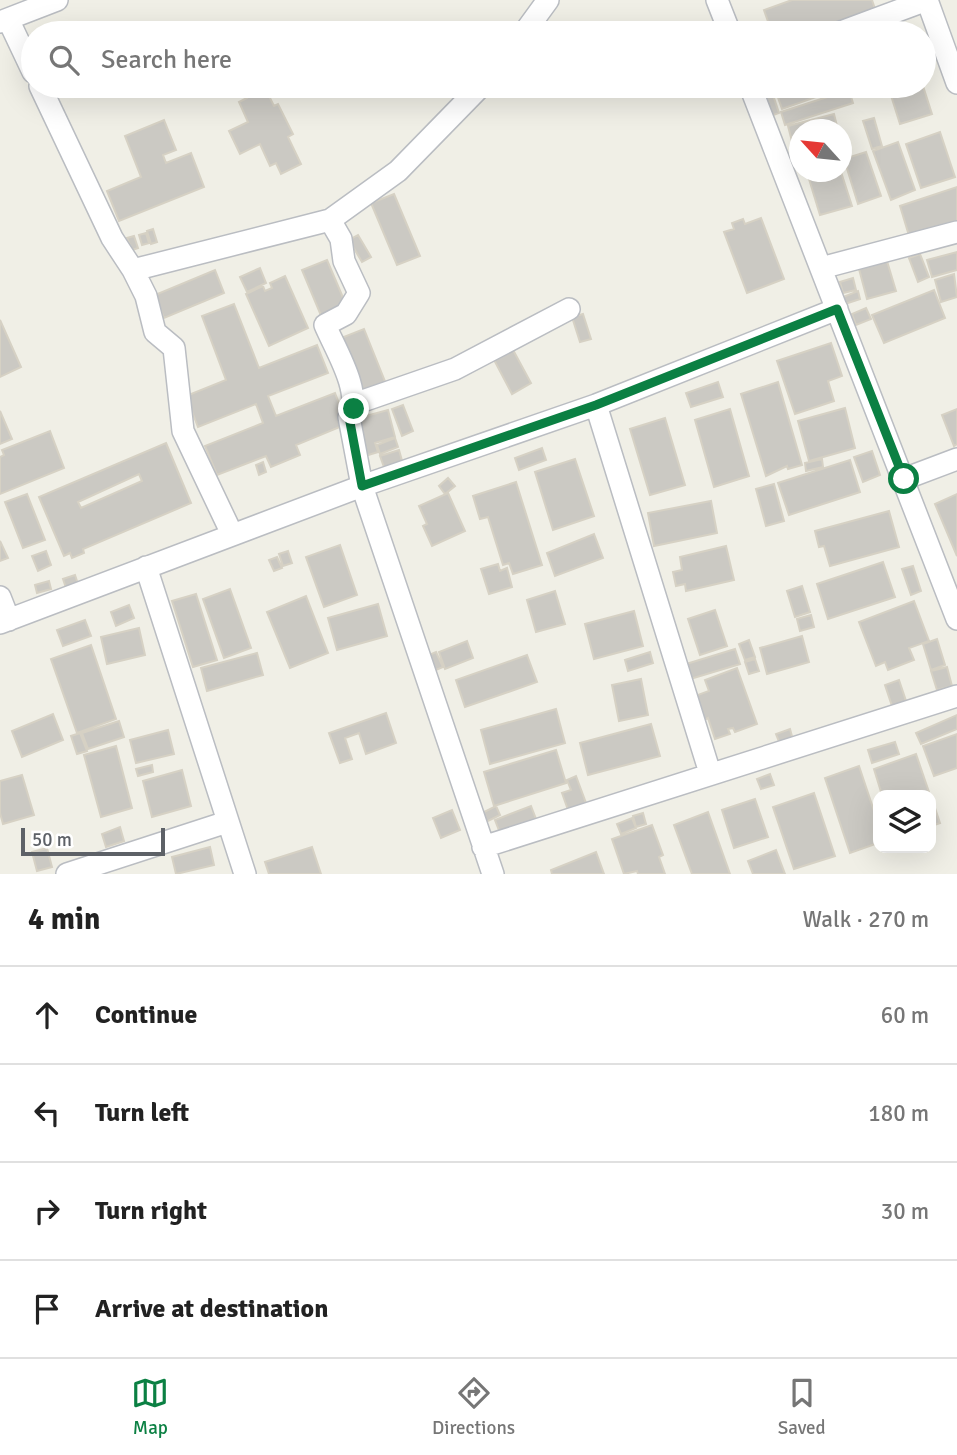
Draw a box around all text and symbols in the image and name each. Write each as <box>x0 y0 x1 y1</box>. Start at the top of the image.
search box <box>21 21 936 98</box>
icon: search <box>45 41 83 79</box>
text: Search here <box>101 44 232 76</box>
north arrow <box>789 119 852 182</box>
route end <box>338 393 369 424</box>
route start <box>888 463 919 494</box>
map controls <box>873 790 936 853</box>
button: layers <box>873 790 936 853</box>
scale bar <box>21 825 164 857</box>
text: 50 m <box>32 828 72 852</box>
text: 4 min <box>28 901 100 938</box>
text: Walk · 270 m <box>803 905 929 934</box>
icon: ahead <box>28 996 66 1034</box>
text: Continue <box>95 999 197 1031</box>
text: 60 m <box>881 1001 929 1030</box>
icon: left <box>28 1094 66 1132</box>
text: Turn left <box>95 1097 189 1129</box>
text: 180 m <box>868 1099 929 1128</box>
icon: right <box>28 1192 66 1230</box>
text: Turn right <box>95 1195 207 1227</box>
text: 30 m <box>881 1197 929 1226</box>
icon: arrive <box>28 1290 66 1328</box>
text: Arrive at destination <box>95 1293 328 1325</box>
tab: Map <box>131 1374 169 1440</box>
tab: Directions <box>432 1374 515 1440</box>
tab: Saved <box>778 1374 826 1440</box>

